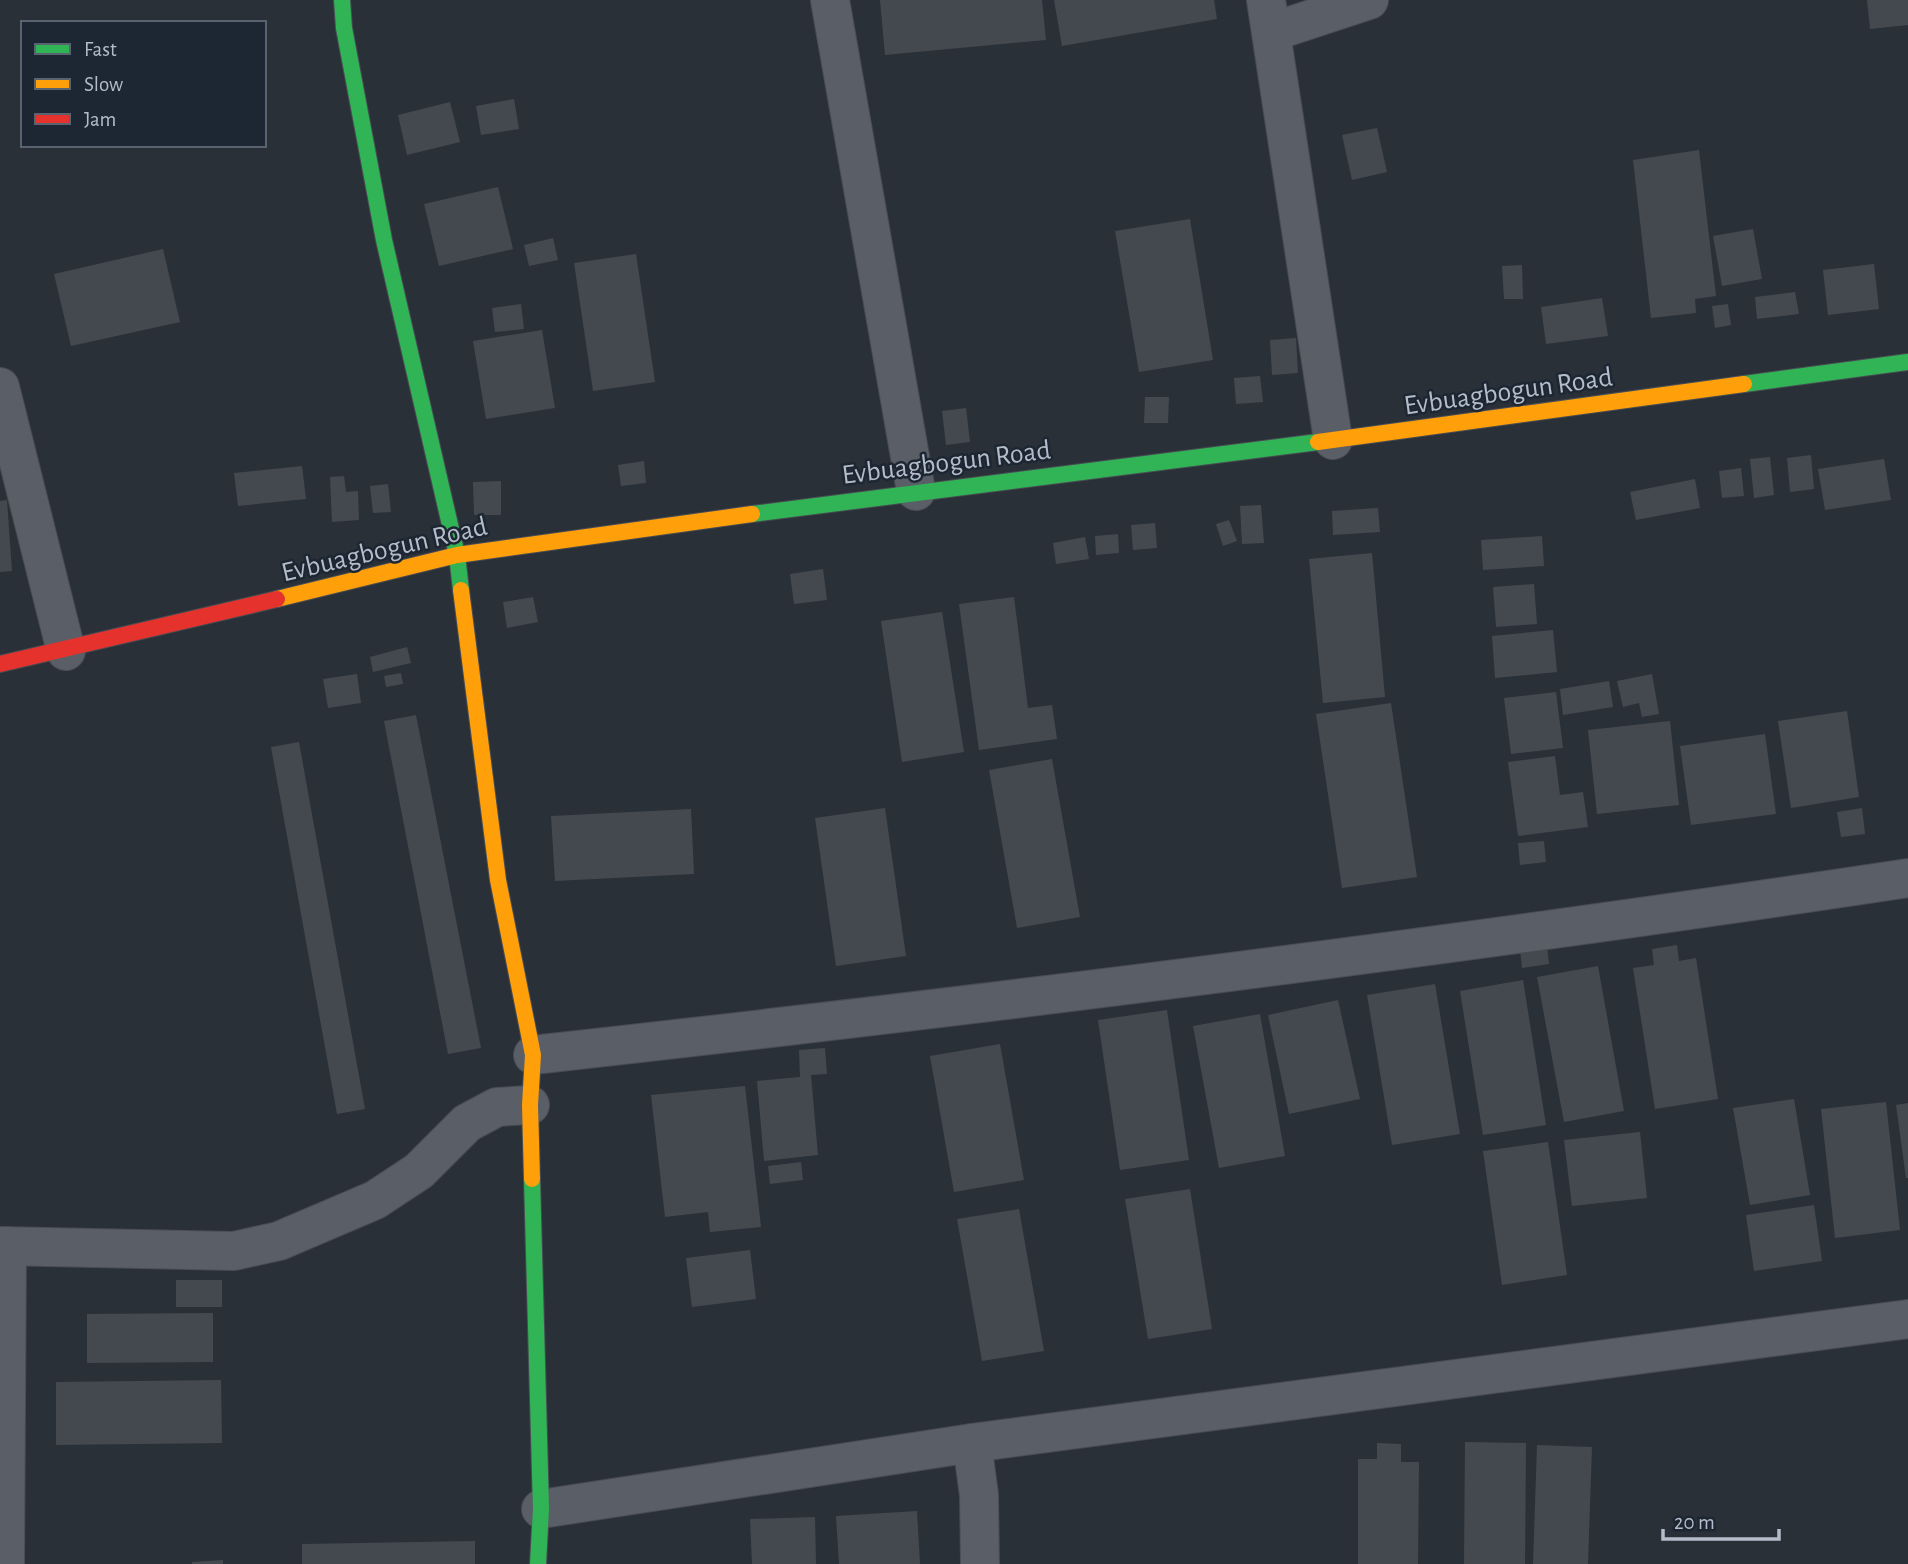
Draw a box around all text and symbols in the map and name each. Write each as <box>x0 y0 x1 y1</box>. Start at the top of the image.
legend <box>21 21 266 147</box>
text: Fast <box>84 39 117 60</box>
text: Slow <box>84 74 123 95</box>
text: Jam <box>84 109 116 130</box>
street label: Evbuagbogun Road <box>1402 363 1614 420</box>
street label: Evbuagbogun Road <box>840 436 1052 490</box>
street label: Evbuagbogun Road <box>279 513 490 587</box>
scale bar <box>1663 1498 1778 1542</box>
text: 20 m <box>1674 1512 1715 1533</box>

